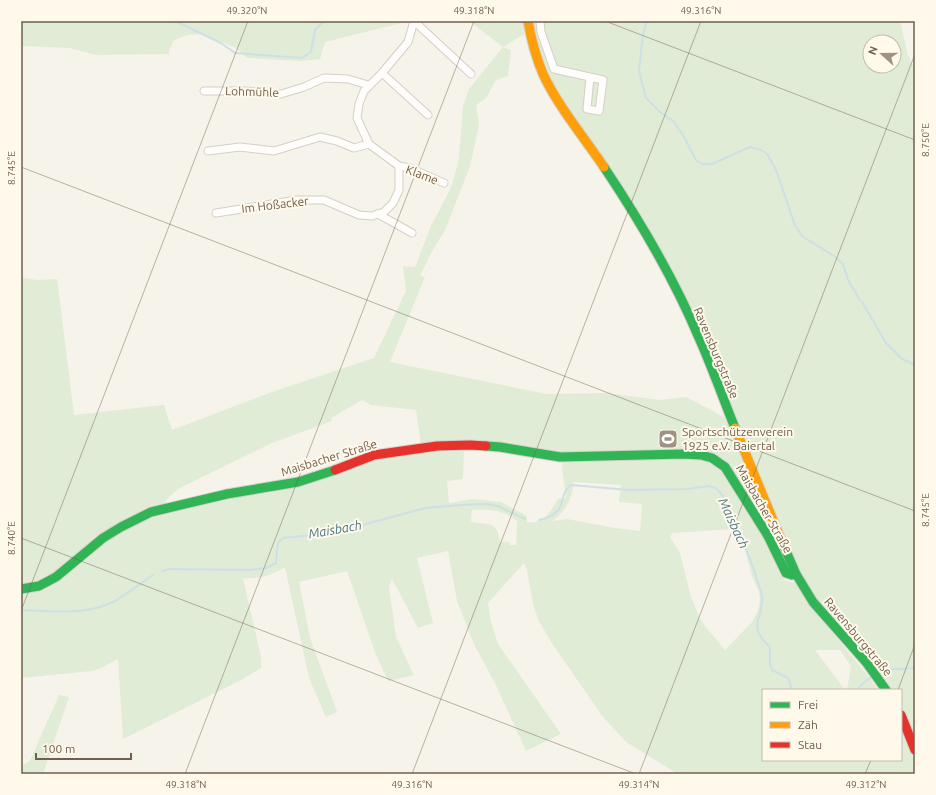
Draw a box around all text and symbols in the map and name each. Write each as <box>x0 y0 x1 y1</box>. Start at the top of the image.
text: 49.320°N <box>226 5 268 16</box>
text: 49.318°N <box>453 5 495 16</box>
text: 49.316°N <box>680 5 722 16</box>
north arrow <box>862 34 902 74</box>
text: N <box>866 44 880 56</box>
street label: Lohmühle <box>225 84 279 99</box>
text: 8.750°E <box>920 123 931 157</box>
text: 8.745°E <box>6 151 17 185</box>
street label: Klame <box>404 162 440 187</box>
street label: Im Hoßacker <box>241 194 310 215</box>
street label: Ravensburgstraße <box>691 305 742 400</box>
place label: Sportschützenverein 1925 e.V. Baiertal <box>682 425 793 452</box>
sports icon: Sportschützenverein 1925 e.V. Baiertal <box>657 428 679 450</box>
street label: Maisbacher Straße <box>279 437 378 478</box>
street label: Maisbacher Straße <box>733 462 795 556</box>
text: 8.745°E <box>920 493 931 527</box>
water label: Maisbach <box>716 495 752 551</box>
water label: Maisbach <box>307 517 363 541</box>
text: 8.740°E <box>6 521 17 555</box>
street label: Ravensburgstraße <box>822 595 895 678</box>
legend <box>762 689 902 761</box>
text: Frei <box>798 698 818 711</box>
text: Zäh <box>798 718 818 731</box>
scale bar <box>36 735 131 761</box>
text: Stau <box>798 738 822 751</box>
text: 100 m <box>42 742 75 755</box>
text: 49.318°N <box>165 779 207 790</box>
text: 49.316°N <box>391 779 433 790</box>
text: 49.314°N <box>618 779 660 790</box>
text: 49.312°N <box>845 779 887 790</box>

